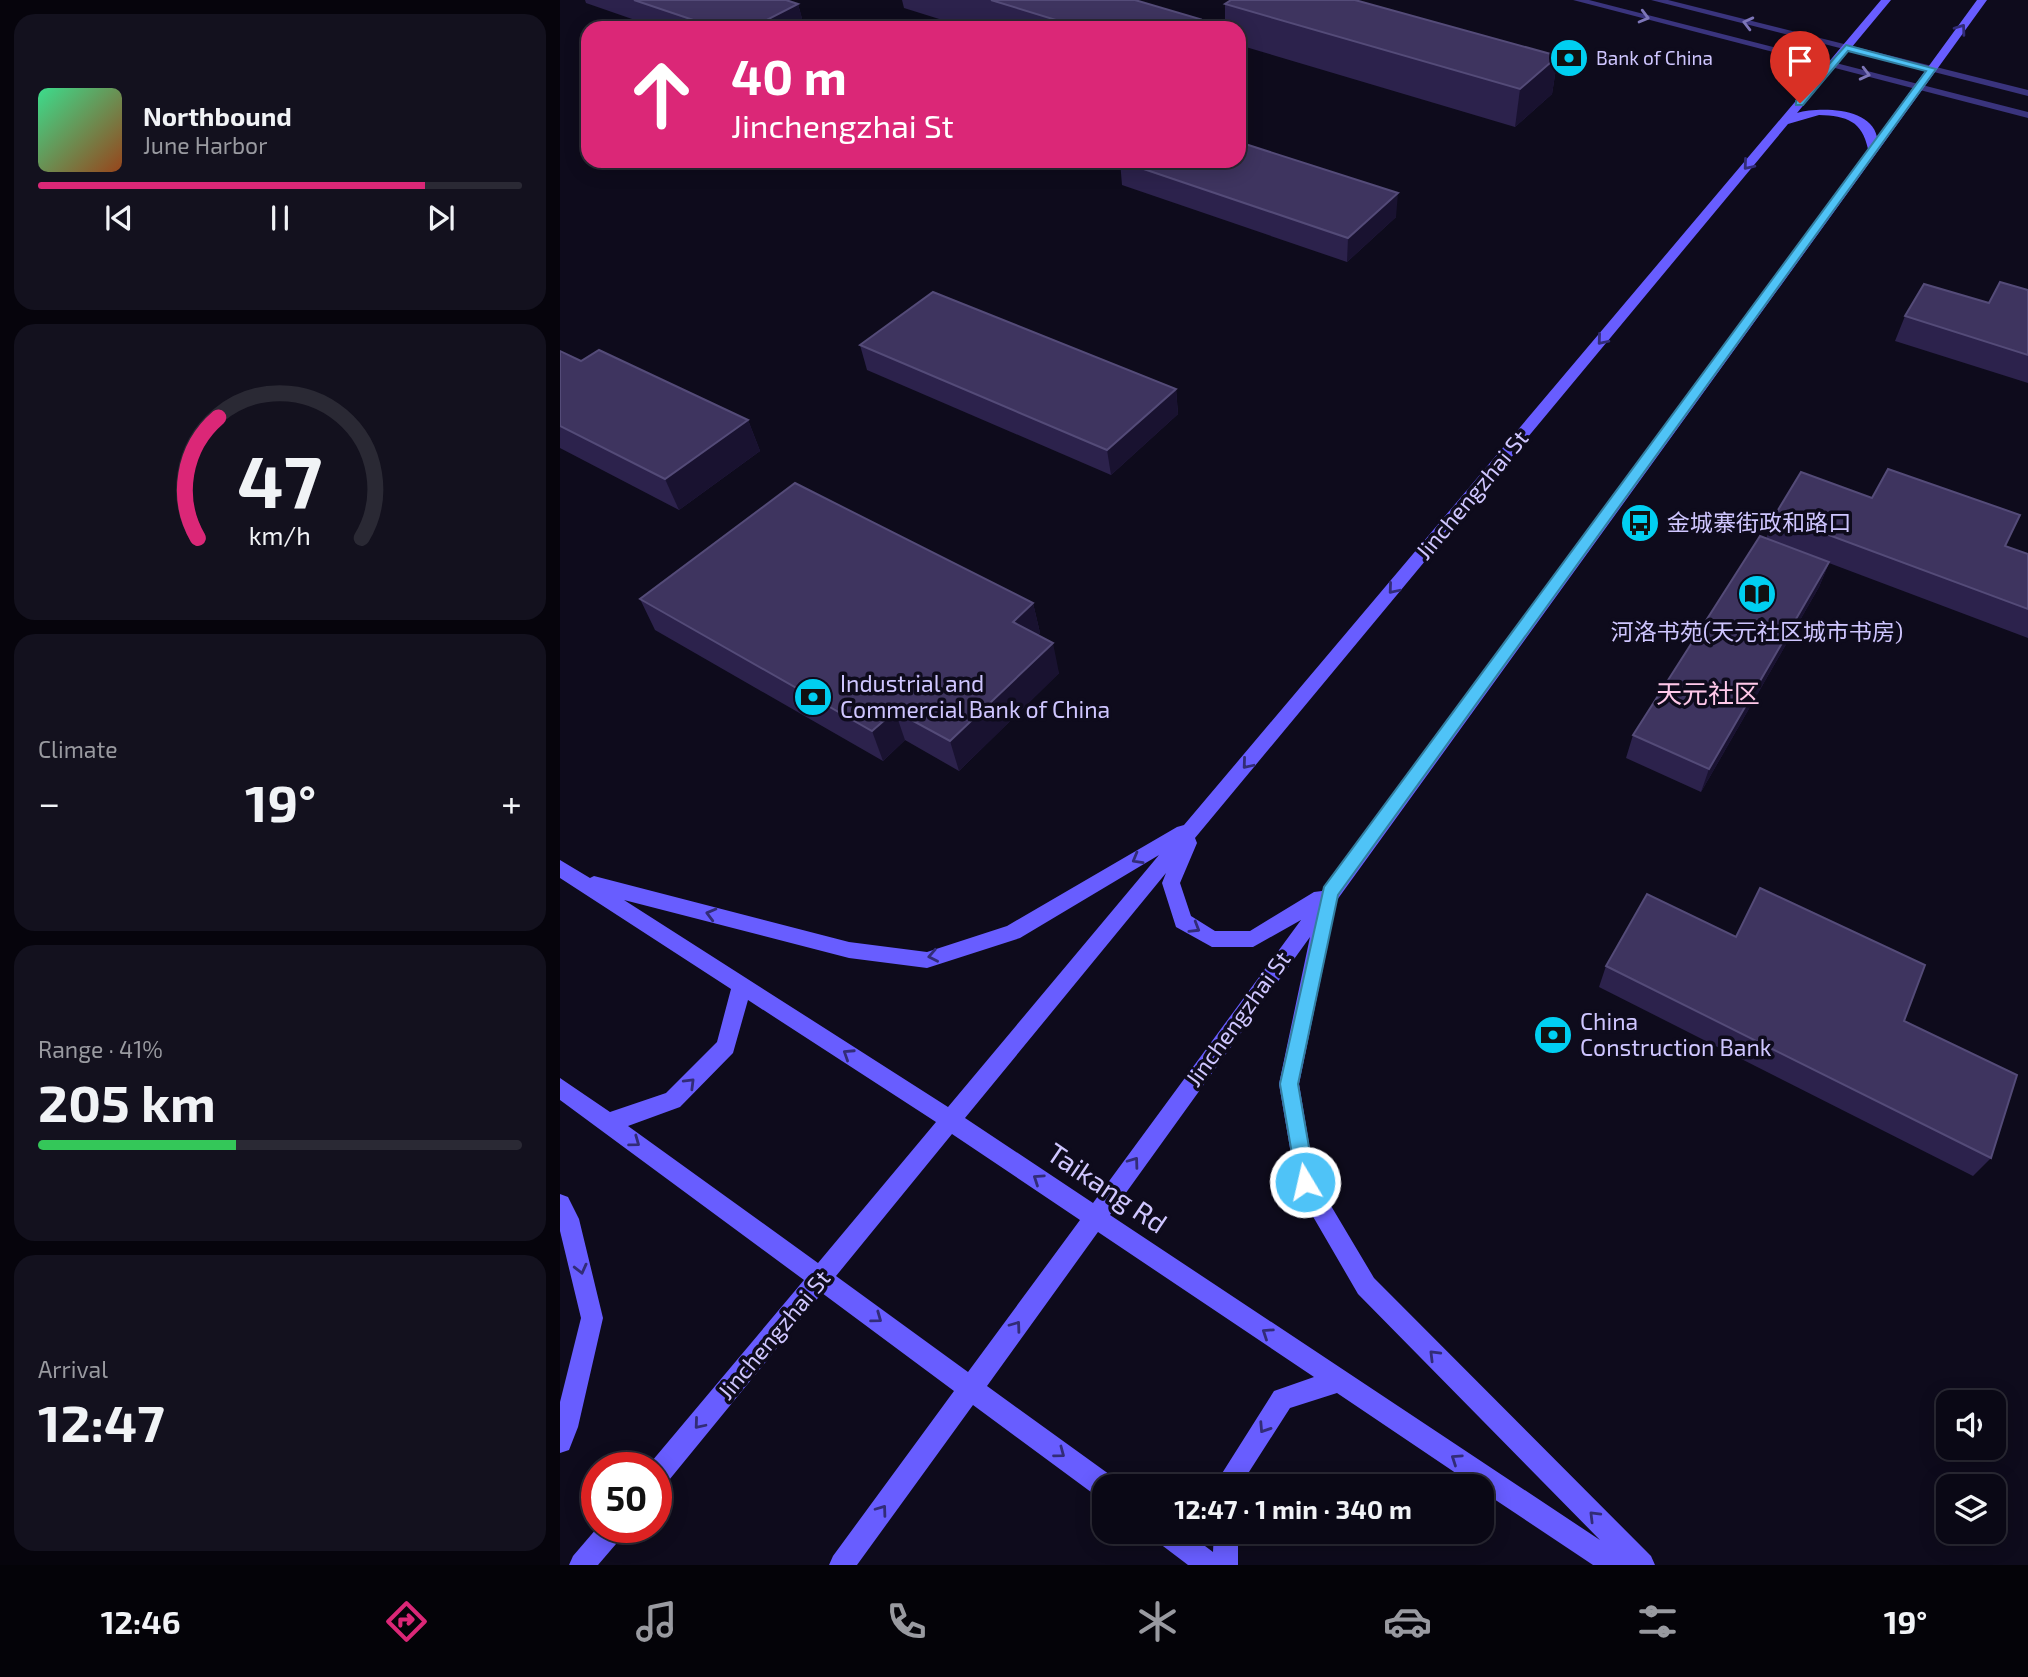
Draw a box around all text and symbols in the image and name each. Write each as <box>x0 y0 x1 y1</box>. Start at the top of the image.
one-way arrow <box>1638 9 1650 23</box>
one-way arrow <box>1742 17 1754 31</box>
one-way arrow <box>1953 24 1965 37</box>
pin <box>1770 31 1830 103</box>
bank icon: Bank of China <box>1548 37 1590 79</box>
icon: arrive <box>1781 42 1819 80</box>
text: 40 m <box>731 46 847 105</box>
place label: Bank of China <box>1596 46 1713 69</box>
icon: ahead <box>616 49 707 140</box>
one-way arrow <box>1858 66 1870 80</box>
text: Northbound <box>143 100 292 131</box>
text: Jinchengzhai St <box>731 106 954 144</box>
text: June Harbor <box>143 131 267 159</box>
one-way arrow <box>1744 157 1756 170</box>
icon: previous <box>100 199 138 237</box>
icon: pause <box>261 199 299 237</box>
icon: next <box>422 199 460 237</box>
one-way arrow <box>1598 331 1610 344</box>
street label: Jinchengzhai St <box>1409 424 1534 565</box>
text: 47 <box>238 436 322 524</box>
bus stop icon: 金城寨街政和路口 <box>1619 502 1661 544</box>
place label: 金城寨街政和路口 <box>1667 508 1851 536</box>
text: km/h <box>249 520 311 550</box>
library icon: 河洛书苑(天元社区城市书房) <box>1736 573 1778 615</box>
one-way arrow <box>1389 581 1401 594</box>
place label: 河洛书苑(天元社区城市书房) <box>1611 617 1903 645</box>
place label: Industrial and Commercial Bank of China <box>840 669 1110 723</box>
bank icon: Industrial and Commercial Bank of China <box>792 676 834 718</box>
district label: 天元社区 <box>1656 677 1760 708</box>
text: Climate <box>38 735 118 763</box>
one-way arrow <box>1243 755 1255 768</box>
text: 19° <box>245 770 316 832</box>
text: − <box>38 779 60 825</box>
text: + <box>501 779 522 825</box>
one-way arrow <box>1131 851 1144 864</box>
one-way arrow <box>705 908 717 922</box>
one-way arrow <box>1188 920 1201 933</box>
street label: Jinchengzhai St <box>1179 945 1296 1091</box>
one-way arrow <box>927 948 939 963</box>
place label: China Construction Bank <box>1580 1007 1772 1061</box>
bank icon: China Construction Bank <box>1532 1014 1574 1056</box>
text: Range · 41% <box>38 1035 163 1063</box>
one-way arrow <box>843 1049 856 1062</box>
text: 205 km <box>38 1070 216 1132</box>
one-way arrow <box>682 1078 695 1091</box>
one-way arrow <box>627 1134 640 1147</box>
street label: Taikang Rd <box>1041 1135 1174 1240</box>
position arrow <box>1268 1145 1342 1219</box>
one-way arrow <box>1126 1158 1138 1170</box>
one-way arrow <box>1032 1175 1045 1188</box>
one-way arrow <box>572 1263 587 1275</box>
street label: Jinchengzhai St <box>711 1264 836 1405</box>
one-way arrow <box>869 1310 882 1323</box>
one-way arrow <box>1008 1321 1020 1334</box>
one-way arrow <box>1262 1329 1275 1341</box>
one-way arrow <box>1430 1350 1443 1363</box>
text: Arrival <box>38 1355 108 1383</box>
text: 12:47 <box>38 1390 165 1452</box>
map controls <box>1936 1390 2006 1544</box>
button: sound <box>1936 1390 2006 1460</box>
one-way arrow <box>695 1416 707 1429</box>
one-way arrow <box>1259 1420 1272 1433</box>
one-way arrow <box>1052 1445 1065 1458</box>
speed limit sign: 50 <box>581 1452 672 1543</box>
one-way arrow <box>1451 1455 1464 1467</box>
button: layers <box>1936 1474 2006 1544</box>
text: 12:47 · 1 min · 340 m <box>1174 1493 1412 1524</box>
one-way arrow <box>874 1505 887 1518</box>
one-way arrow <box>1590 1512 1603 1525</box>
icon: directions <box>382 1597 431 1646</box>
icon: music <box>632 1597 681 1646</box>
icon: phone <box>882 1597 931 1646</box>
icon: climate <box>1133 1597 1182 1646</box>
icon: car <box>1383 1597 1432 1646</box>
icon: filters <box>1633 1597 1682 1646</box>
text: 12:46 <box>101 1602 181 1640</box>
text: 19° <box>1884 1602 1927 1640</box>

